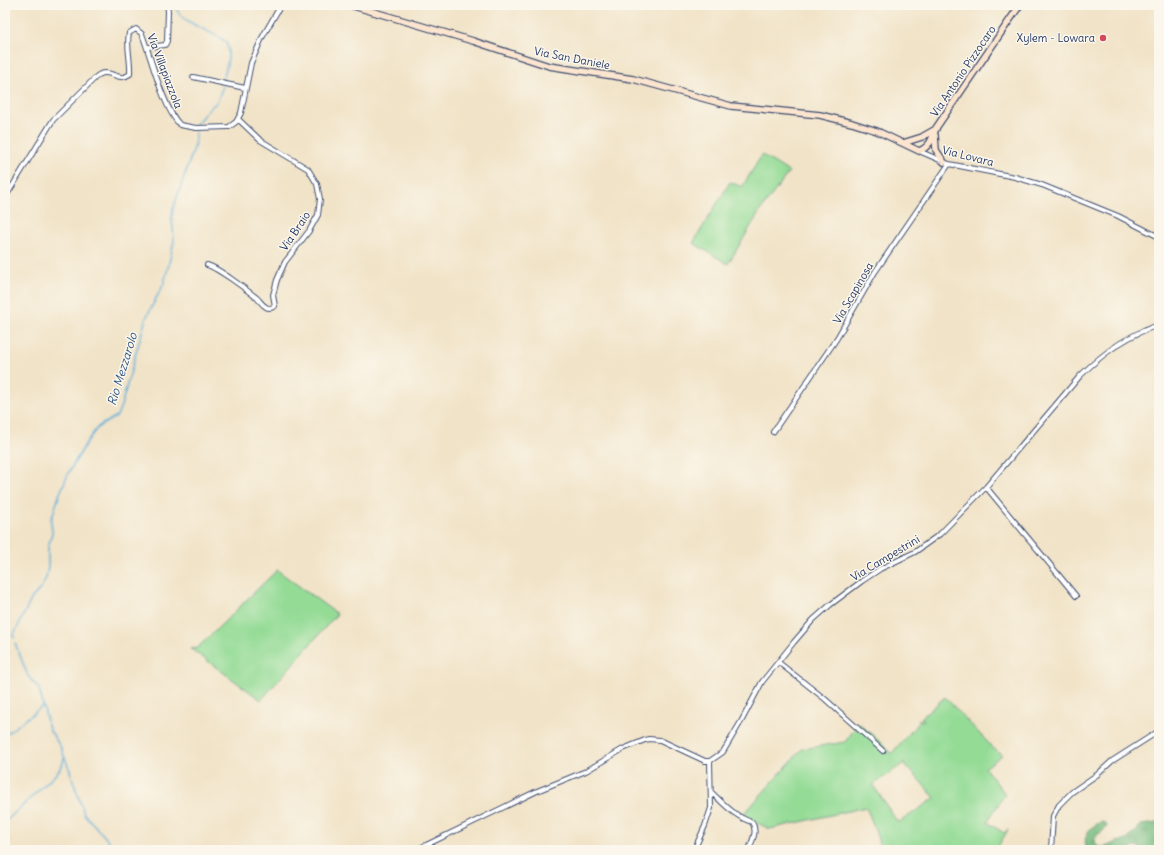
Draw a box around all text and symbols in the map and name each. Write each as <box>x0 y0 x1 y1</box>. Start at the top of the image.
street label: Via Antonio Pizzocaro <box>927 23 999 119</box>
place label: Xylem - Lowara <box>1016 31 1095 45</box>
street label: Via Villapiazzola <box>144 32 186 110</box>
marker: Xylem - Lowara <box>1098 33 1108 43</box>
street label: Via San Daniele <box>533 44 611 72</box>
street label: Via Lovara <box>941 143 995 169</box>
street label: Via Braio <box>277 209 313 253</box>
street label: Via Scapinosa <box>830 260 876 326</box>
water label: Rio Mezzarolo <box>104 330 141 407</box>
street label: Via Campestrini <box>848 532 922 584</box>

